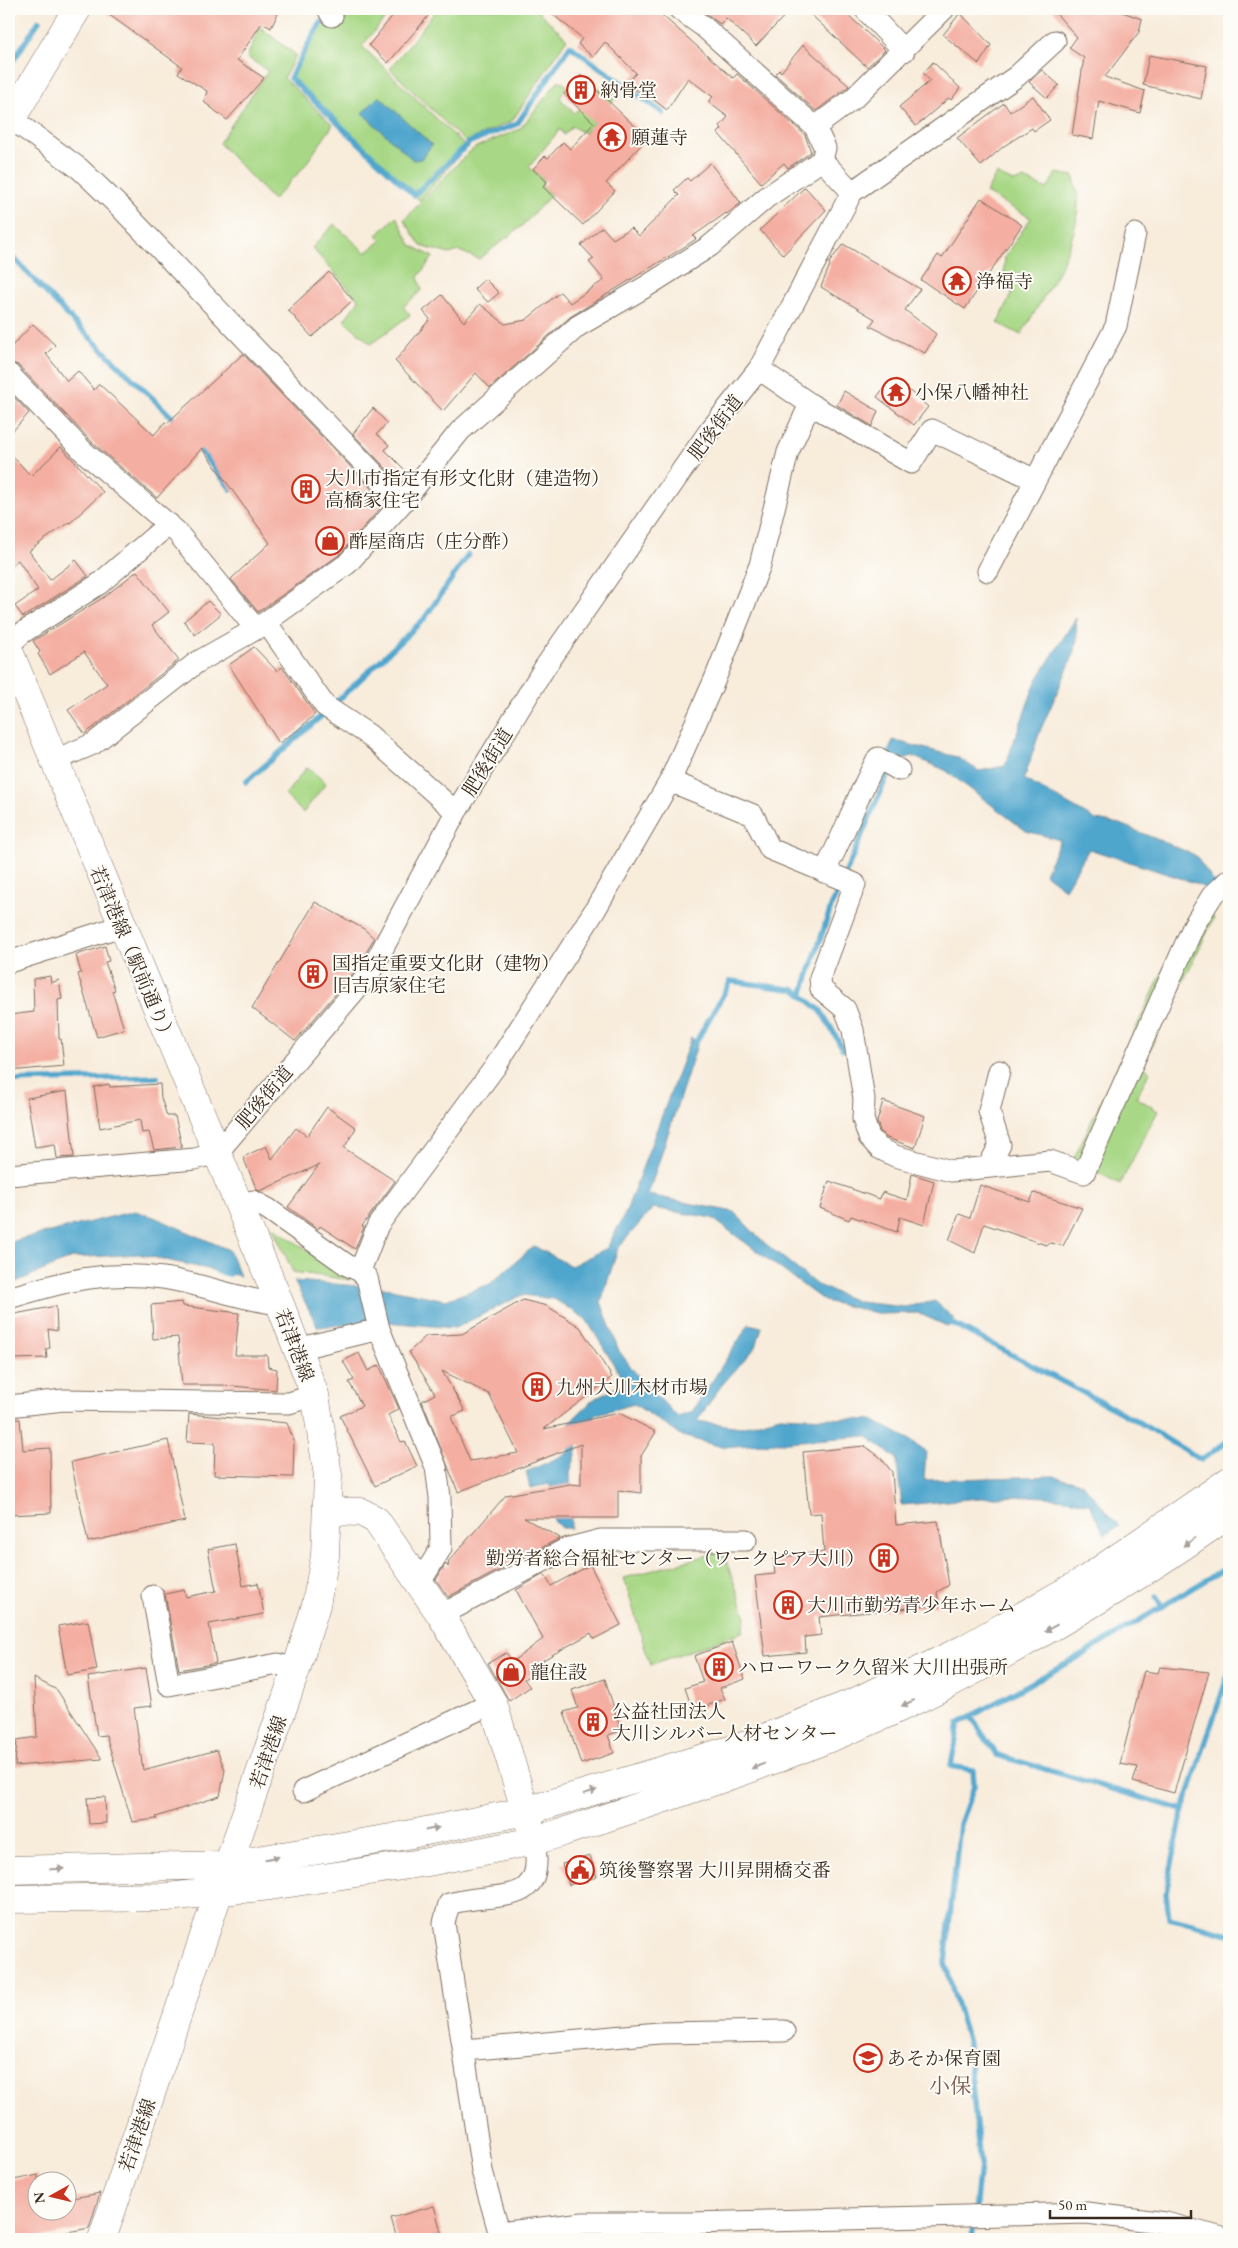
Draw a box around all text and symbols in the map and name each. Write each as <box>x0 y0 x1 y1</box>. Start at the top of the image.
building icon: 納骨堂 <box>566 75 596 105</box>
place label: 納骨堂 <box>600 78 657 103</box>
temple icon: 願蓮寺 <box>597 122 627 152</box>
place label: 願蓮寺 <box>631 125 688 150</box>
temple icon: 浄福寺 <box>942 266 972 296</box>
place label: 浄福寺 <box>976 269 1033 294</box>
temple icon: 小保八幡神社 <box>881 377 911 407</box>
place label: 小保八幡神社 <box>915 380 1029 405</box>
street label: 肥後街道 <box>683 389 748 465</box>
place label: 大川市指定有形文化財（建造物） 高橋家住宅 <box>325 466 610 513</box>
building icon: 大川市指定有形文化財（建造物） 高橋家住宅 <box>291 474 321 504</box>
shop icon: 酢屋商店（庄分酢） <box>315 526 345 556</box>
place label: 酢屋商店（庄分酢） <box>349 529 520 554</box>
street label: 肥後街道 <box>457 723 518 801</box>
street label: 若津港線（駅前通り） <box>84 862 181 1047</box>
place label: 国指定重要文化財（建物） 旧吉原家住宅 <box>332 951 560 998</box>
building icon: 国指定重要文化財（建物） 旧吉原家住宅 <box>298 959 328 989</box>
street label: 肥後街道 <box>230 1060 298 1134</box>
street label: 若津港線 <box>269 1305 320 1385</box>
building icon: 九州大川木材市場 <box>522 1372 552 1402</box>
place label: 九州大川木材市場 <box>556 1375 708 1400</box>
one-way arrow <box>1183 1537 1196 1547</box>
building icon: 勤労者総合福祉センター（ワークピア大川） <box>869 1543 899 1573</box>
place label: 勤労者総合福祉センター（ワークピア大川） <box>486 1546 865 1571</box>
building icon: 大川市勤労青少年ホーム <box>773 1590 803 1620</box>
place label: 大川市勤労青少年ホーム <box>807 1593 1016 1618</box>
one-way arrow <box>1045 1623 1058 1632</box>
building icon: ハローワーク久留米 大川出張所 <box>704 1652 734 1682</box>
place label: ハローワーク久留米 大川出張所 <box>738 1655 1008 1680</box>
shop icon: 龍住設 <box>496 1657 526 1687</box>
place label: 龍住設 <box>530 1660 587 1685</box>
place label: 公益社団法人 大川シルバー人材センター <box>612 1699 837 1746</box>
one-way arrow <box>901 1700 915 1708</box>
building icon: 公益社団法人 大川シルバー人材センター <box>578 1707 608 1737</box>
street label: 若津港線 <box>244 1712 293 1792</box>
one-way arrow <box>750 1762 765 1770</box>
one-way arrow <box>582 1787 597 1795</box>
one-way arrow <box>424 1825 440 1833</box>
one-way arrow <box>264 1853 280 1861</box>
public building icon: 筑後警察署 大川昇開橋交番 <box>565 1855 595 1885</box>
place label: 筑後警察署 大川昇開橋交番 <box>599 1858 831 1883</box>
one-way arrow <box>50 1864 66 1872</box>
school or university icon: あそか保育園 <box>853 2043 883 2073</box>
place label: あそか保育園 <box>887 2046 1001 2071</box>
district label: 小保 <box>929 2072 971 2099</box>
street label: 若津港線 <box>113 2095 162 2175</box>
north arrow <box>28 2170 78 2220</box>
scale bar <box>1050 2188 1192 2220</box>
text: N <box>29 2190 49 2205</box>
text: 50 m <box>1058 2195 1087 2214</box>

